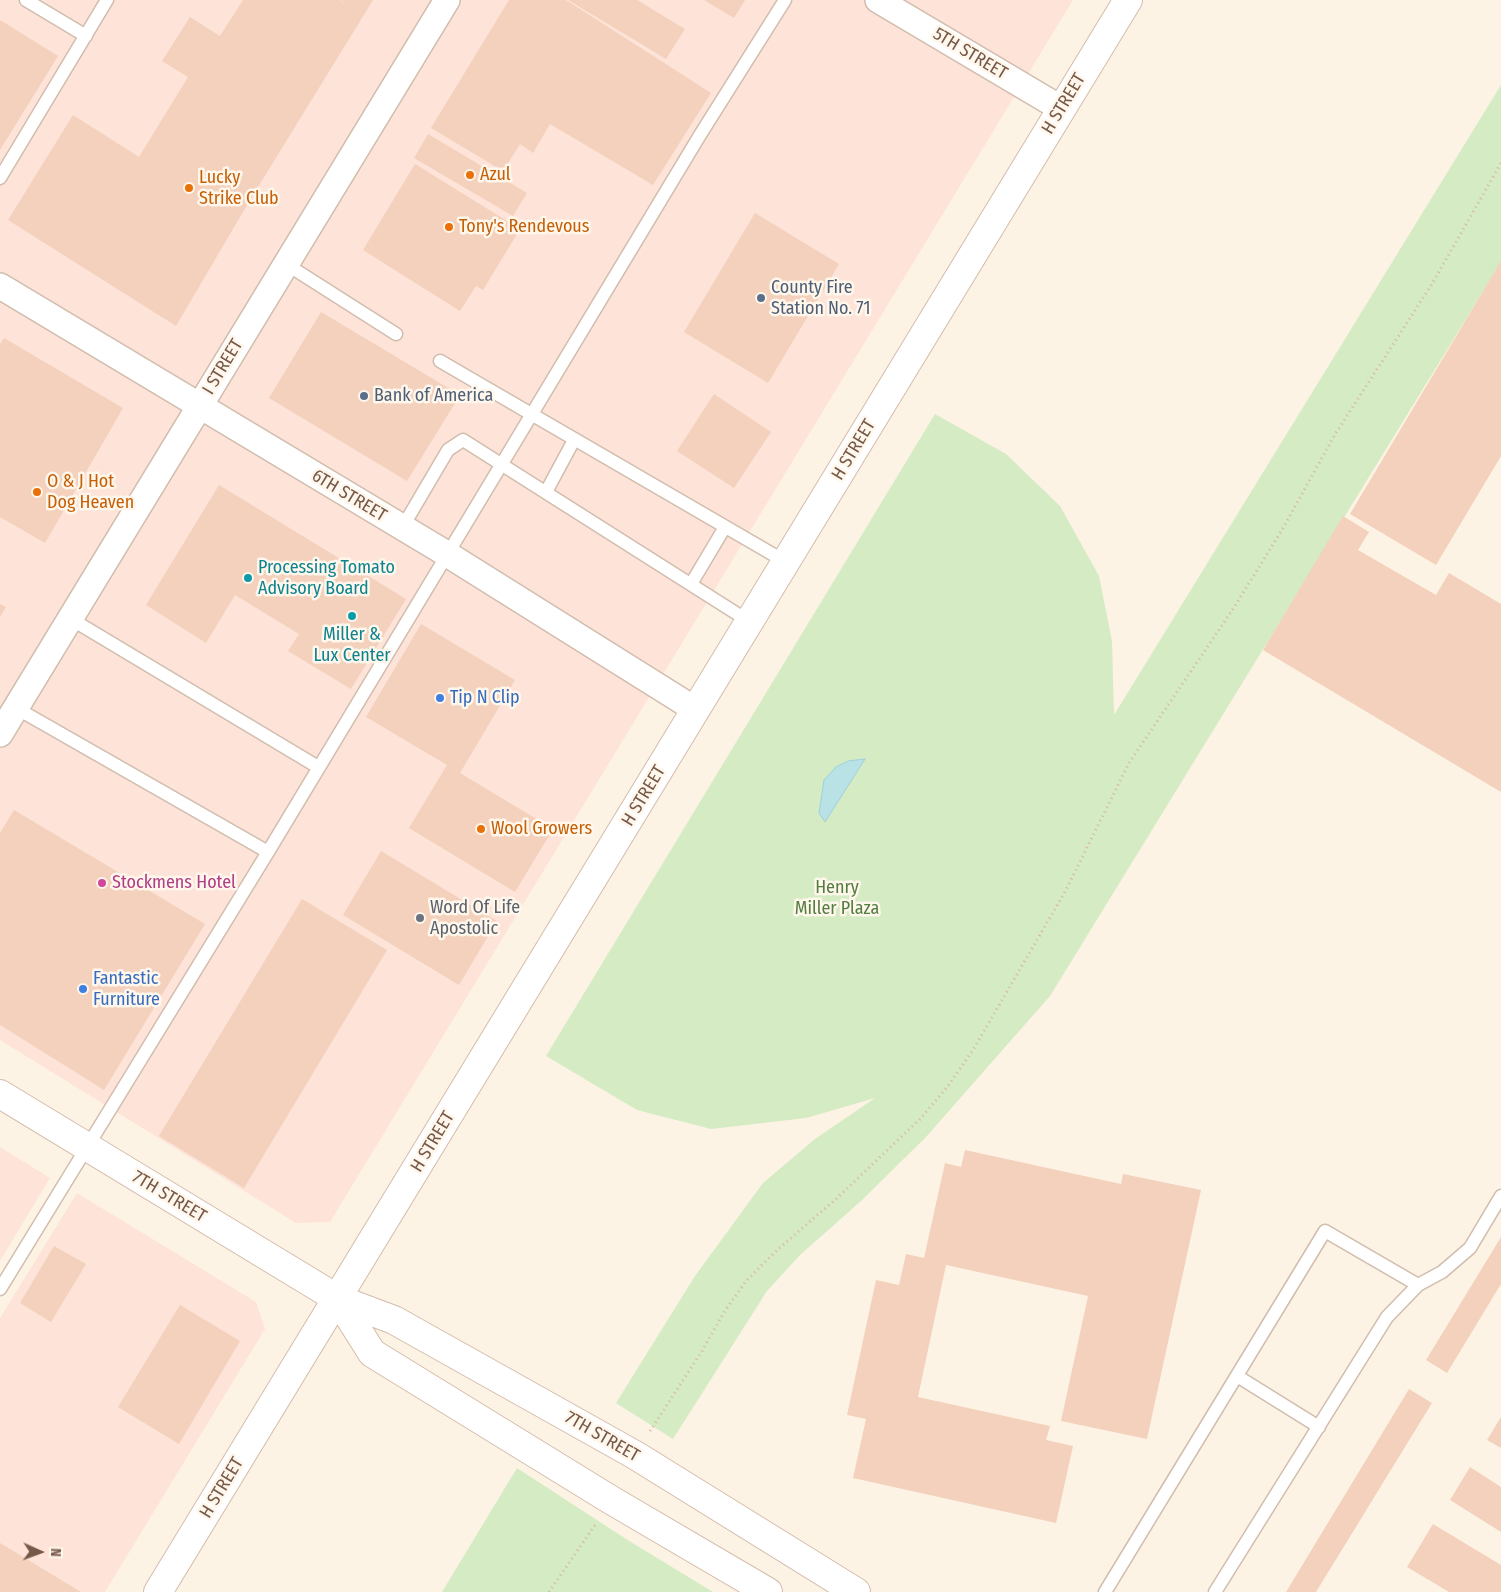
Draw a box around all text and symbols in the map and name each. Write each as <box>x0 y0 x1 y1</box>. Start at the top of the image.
street label: 5TH STREET <box>929 23 1011 85</box>
street label: H STREET <box>1037 70 1091 138</box>
place label: Azul <box>480 164 511 186</box>
place label: Lucky Strike Club <box>199 167 279 210</box>
marker: Azul <box>464 169 476 181</box>
marker: Lucky Strike Club <box>183 182 195 194</box>
place label: Tony's Rendevous <box>459 216 589 238</box>
marker: Tony's Rendevous <box>443 221 455 233</box>
place label: County Fire Station No. 71 <box>771 277 870 320</box>
marker: County Fire Station No. 71 <box>755 292 767 304</box>
street label: I STREET <box>198 335 248 399</box>
place label: Bank of America <box>374 385 493 407</box>
marker: Bank of America <box>358 390 370 402</box>
street label: H STREET <box>827 416 881 484</box>
street label: 6TH STREET <box>308 465 390 527</box>
place label: O & J Hot Dog Heaven <box>47 471 134 514</box>
marker: O & J Hot Dog Heaven <box>31 486 43 498</box>
place label: Processing Tomato Advisory Board <box>258 557 395 600</box>
marker: Processing Tomato Advisory Board <box>242 572 254 584</box>
marker: Miller & Lux Center <box>346 610 358 622</box>
place label: Miller & Lux Center <box>313 624 391 666</box>
place label: Tip N Clip <box>450 687 520 709</box>
marker: Tip N Clip <box>434 692 446 704</box>
street label: H STREET <box>617 762 671 830</box>
place label: Wool Growers <box>491 818 592 840</box>
marker: Wool Growers <box>475 823 487 835</box>
place label: Stockmens Hotel <box>112 872 236 894</box>
marker: Stockmens Hotel <box>96 877 108 889</box>
park label: Henry Miller Plaza <box>795 877 879 920</box>
place label: Word Of Life Apostolic <box>430 897 520 940</box>
marker: Word Of Life Apostolic <box>414 912 426 924</box>
place label: Fantastic Furniture <box>93 968 160 1011</box>
marker: Fantastic Furniture <box>77 983 89 995</box>
street label: H STREET <box>406 1108 460 1176</box>
street label: 7TH STREET <box>128 1166 210 1228</box>
street label: 7TH STREET <box>561 1407 643 1467</box>
street label: H STREET <box>195 1454 249 1522</box>
north arrow <box>15 1527 65 1577</box>
text: N <box>47 1548 64 1557</box>

